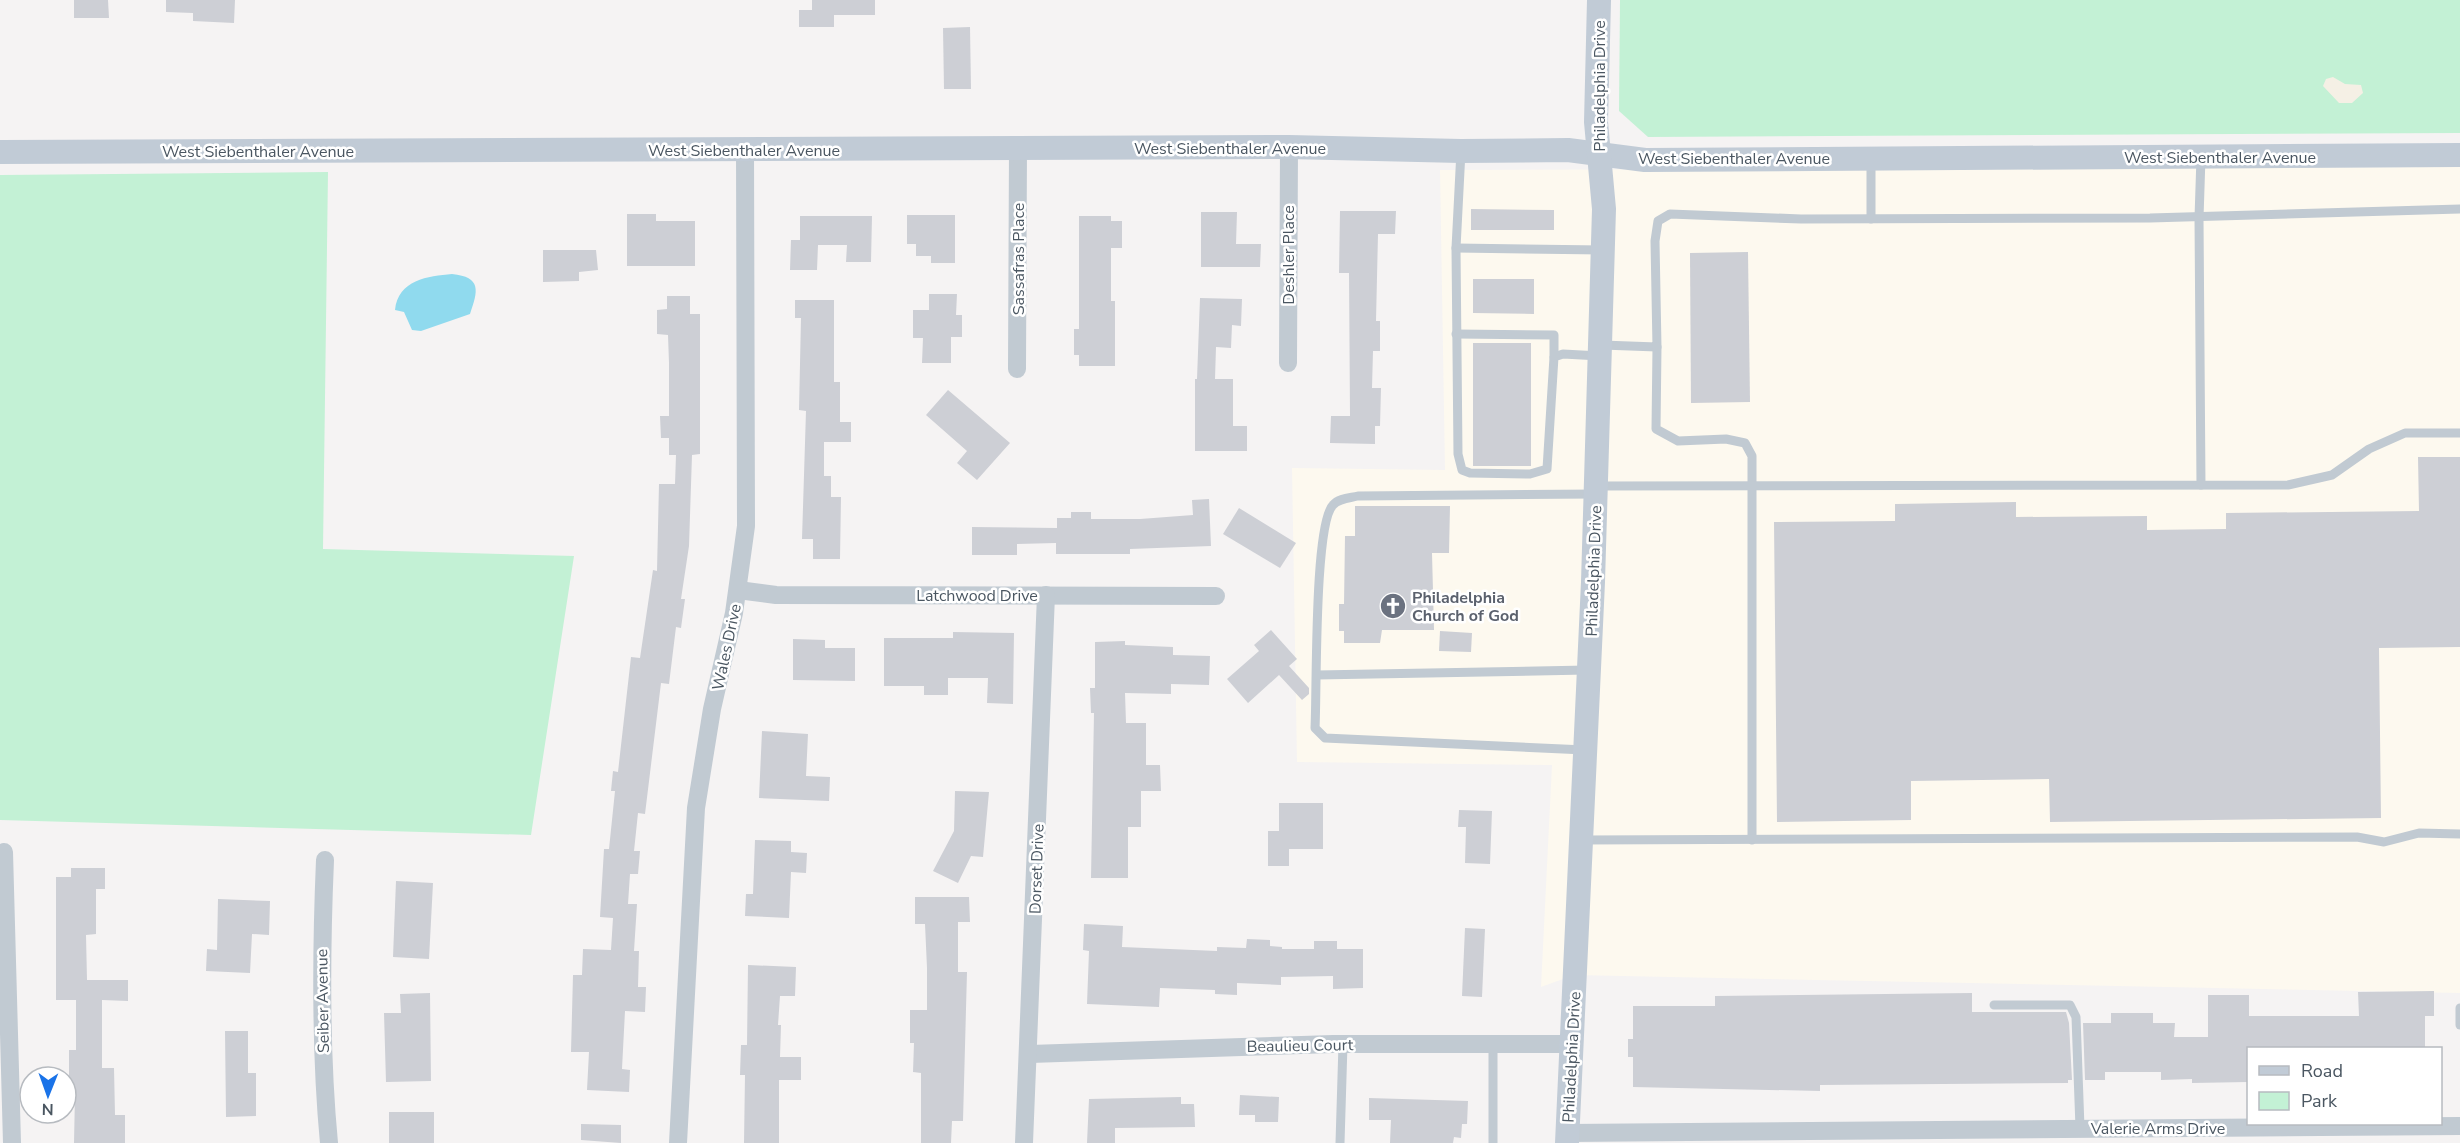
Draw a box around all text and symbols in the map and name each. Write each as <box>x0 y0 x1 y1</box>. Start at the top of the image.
street label: Philadelphia Drive <box>1589 20 1611 152</box>
street label: West Siebenthaler Avenue <box>1134 138 1326 160</box>
street label: West Siebenthaler Avenue <box>648 140 840 162</box>
street label: West Siebenthaler Avenue <box>162 141 354 163</box>
street label: West Siebenthaler Avenue <box>2124 147 2316 169</box>
street label: West Siebenthaler Avenue <box>1638 148 1830 170</box>
street label: Sassafras Place <box>1008 203 1030 315</box>
street label: Deshler Place <box>1278 205 1300 305</box>
street label: Philadelphia Drive <box>1581 505 1607 637</box>
street label: Latchwood Drive <box>916 585 1038 607</box>
place label: Philadelphia Church of God <box>1412 587 1519 627</box>
church icon: Philadelphia Church of God <box>1378 591 1408 621</box>
street label: Wales Drive <box>707 602 747 693</box>
street label: Dorset Drive <box>1024 824 1050 915</box>
street label: Seiber Avenue <box>311 949 335 1053</box>
street label: Philadelphia Drive <box>1558 991 1586 1123</box>
street label: Beaulieu Court <box>1246 1034 1354 1058</box>
legend <box>2247 1047 2442 1125</box>
text: Road <box>2301 1059 2343 1083</box>
north arrow <box>18 1065 78 1125</box>
text: Park <box>2301 1089 2338 1113</box>
text: N <box>42 1098 54 1120</box>
street label: Valerie Arms Drive <box>2090 1118 2225 1140</box>

